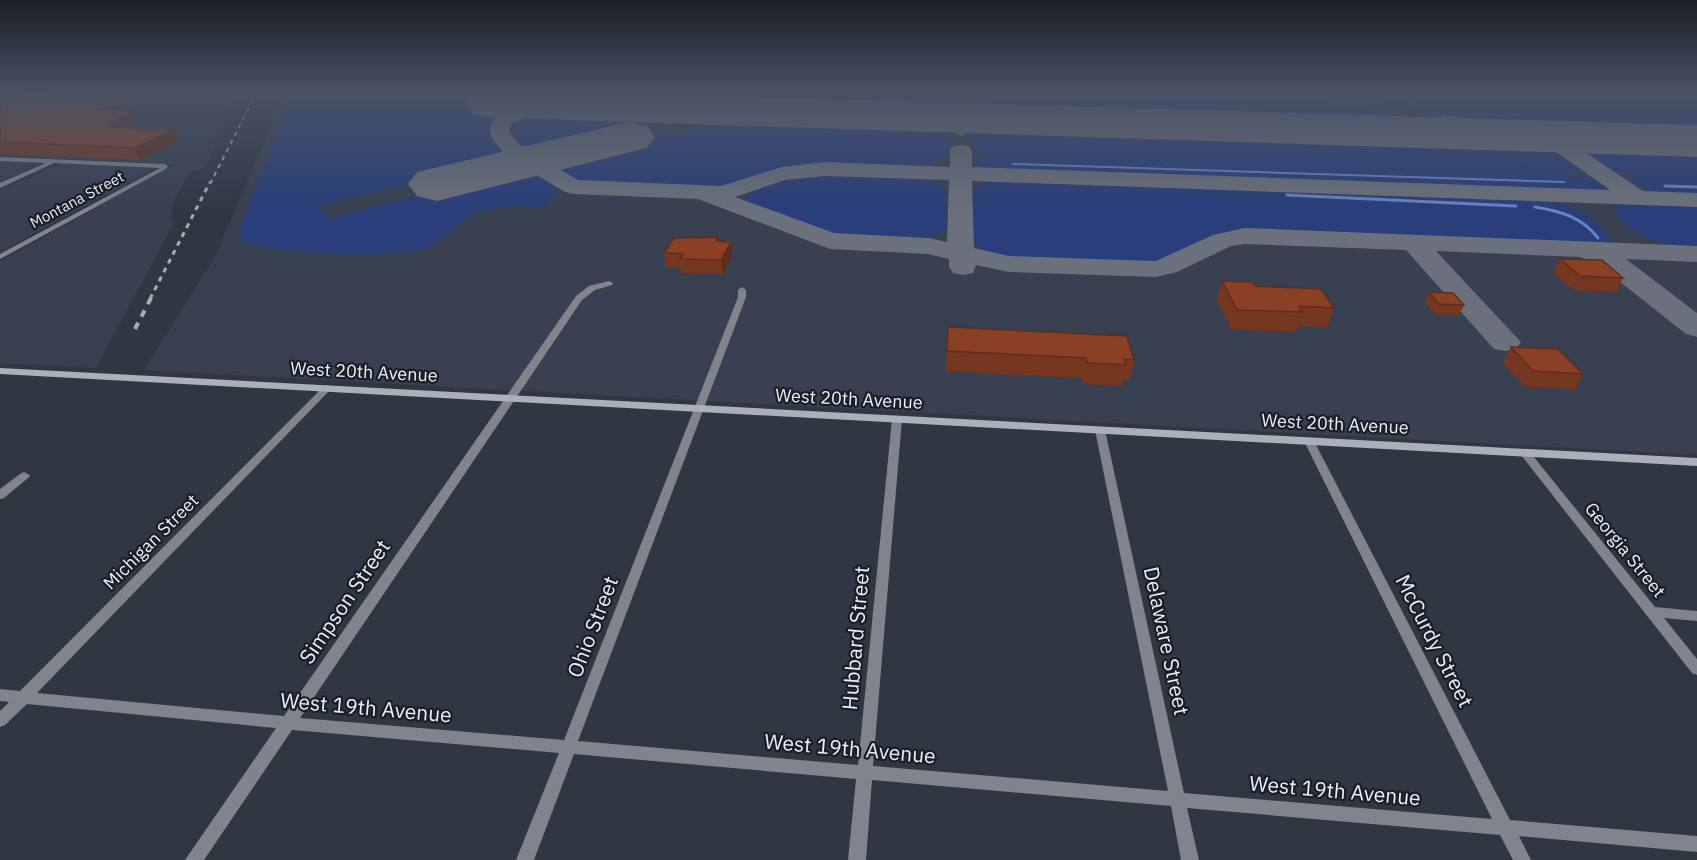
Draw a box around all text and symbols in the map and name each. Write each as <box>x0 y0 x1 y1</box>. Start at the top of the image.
street label: Montana Street <box>27 167 127 232</box>
street label: West 20th Avenue <box>290 356 438 387</box>
street label: West 20th Avenue <box>775 383 923 414</box>
street label: West 20th Avenue <box>1261 408 1409 439</box>
street label: Michigan Street <box>98 489 203 594</box>
street label: Georgia Street <box>1580 497 1671 602</box>
street label: Simpson Street <box>292 534 396 669</box>
street label: Delaware Street <box>1138 564 1196 718</box>
street label: Hubbard Street <box>835 565 875 711</box>
street label: McCurdy Street <box>1389 569 1480 712</box>
street label: Ohio Street <box>560 572 624 681</box>
street label: West 19th Avenue <box>279 686 453 728</box>
street label: West 19th Avenue <box>763 727 937 769</box>
street label: West 19th Avenue <box>1248 769 1422 811</box>

